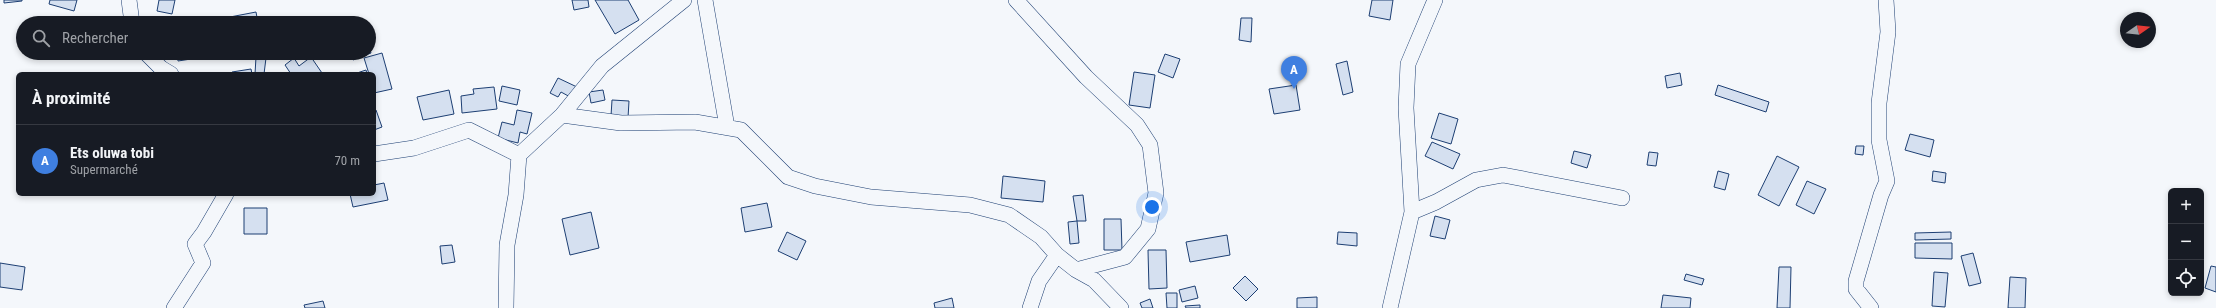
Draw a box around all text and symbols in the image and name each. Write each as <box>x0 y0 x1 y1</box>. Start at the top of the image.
north arrow <box>2120 12 2156 48</box>
search box <box>16 16 376 60</box>
icon: search <box>30 27 52 49</box>
text: Rechercher <box>62 29 128 47</box>
pin: A <box>1281 56 1307 89</box>
text: À proximité <box>32 88 110 108</box>
text: Ets oluwa tobi <box>70 144 154 162</box>
text: A <box>41 153 49 168</box>
text: 70 m <box>334 153 360 168</box>
text: Supermarché <box>70 162 138 177</box>
map controls <box>2168 188 2204 296</box>
button: + <box>2168 188 2204 224</box>
your location <box>1142 197 1162 217</box>
button: − <box>2168 224 2204 260</box>
button: locate <box>2168 260 2204 296</box>

